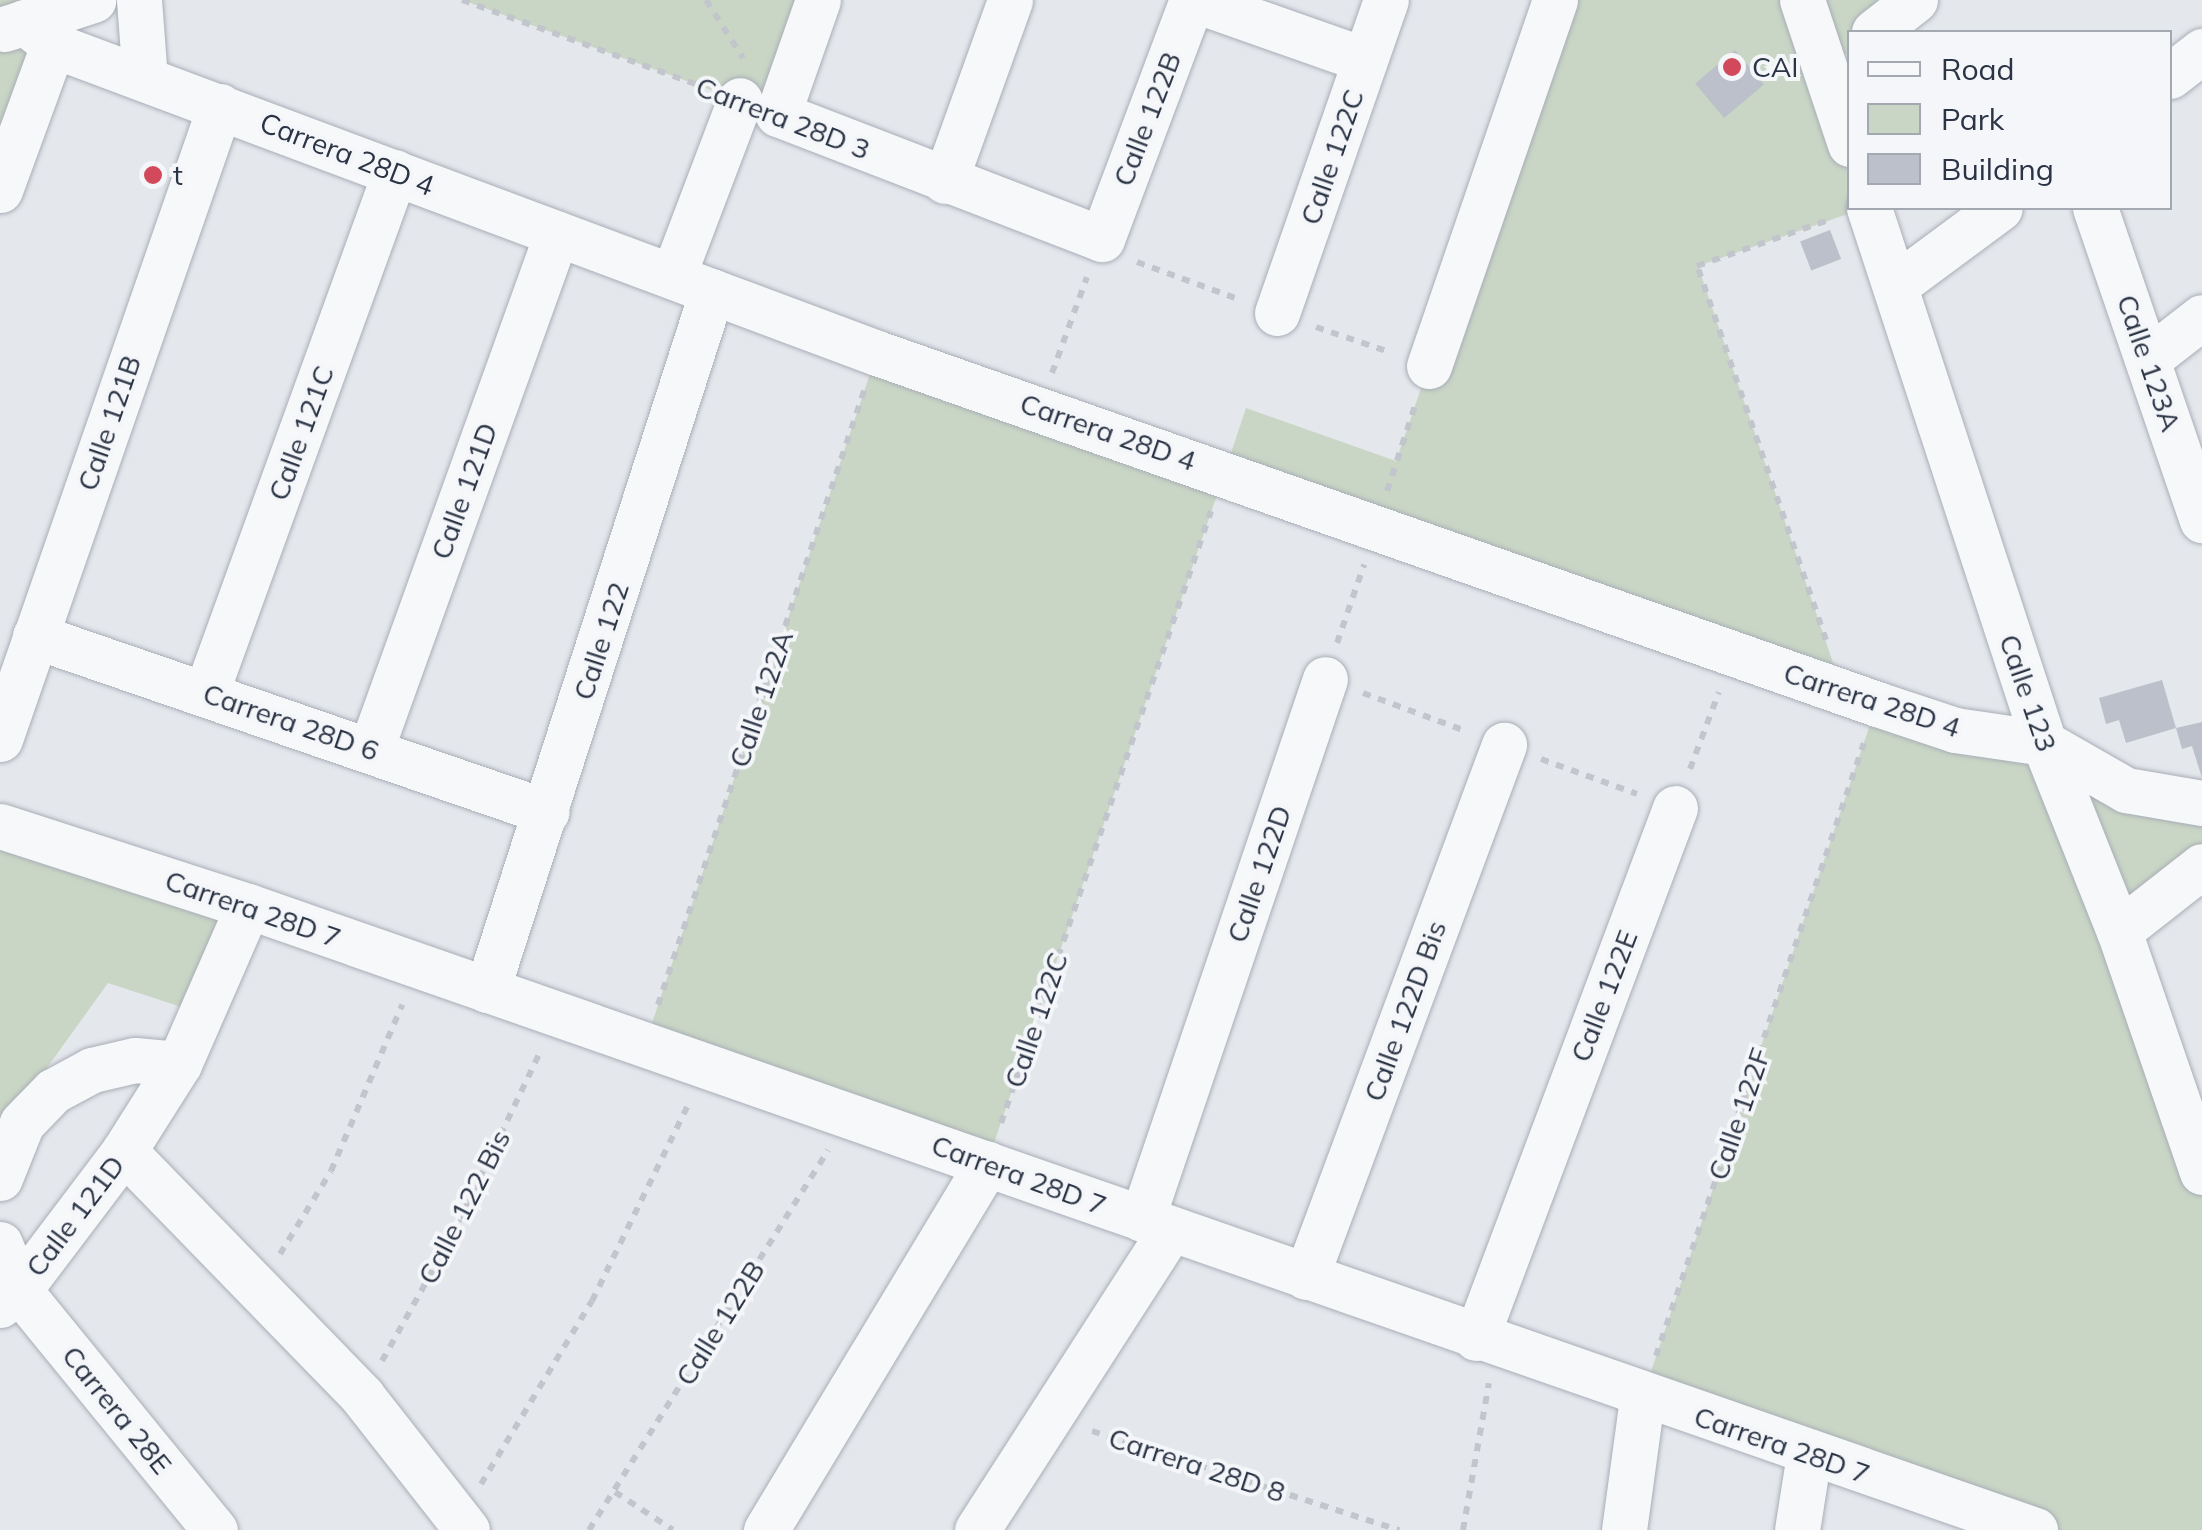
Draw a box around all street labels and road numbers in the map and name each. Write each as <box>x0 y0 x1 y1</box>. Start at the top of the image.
street label: Calle 122B <box>1106 47 1188 191</box>
street label: Carrera 28D 3 <box>691 69 875 167</box>
street label: Calle 122C <box>1293 85 1371 229</box>
street label: Carrera 28D 4 <box>255 105 439 203</box>
street label: Calle 123A <box>2110 290 2188 436</box>
street label: Calle 121B <box>70 351 148 495</box>
street label: Calle 121C <box>261 361 341 505</box>
street label: Carrera 28D 4 <box>1016 386 1200 478</box>
street label: Calle 121D <box>424 418 504 564</box>
street label: Calle 122 <box>566 578 636 704</box>
street label: Calle 122A <box>722 626 800 772</box>
street label: Calle 123 <box>1992 630 2064 756</box>
street label: Carrera 28D 4 <box>1779 656 1965 744</box>
street label: Carrera 28D 6 <box>199 676 383 768</box>
street label: Calle 122D <box>1220 801 1298 947</box>
street label: Carrera 28D 7 <box>161 863 345 955</box>
street label: Calle 122D Bis <box>1357 916 1453 1106</box>
street label: Calle 122E <box>1564 925 1644 1067</box>
street label: Calle 122C <box>997 948 1075 1092</box>
street label: Calle 122F <box>1701 1044 1777 1184</box>
street label: Calle 122 Bis <box>411 1124 517 1290</box>
street label: Carrera 28D 7 <box>927 1128 1111 1222</box>
street label: Calle 121D <box>19 1149 131 1283</box>
street label: Calle 122B <box>668 1254 772 1392</box>
street label: Carrera 28E <box>55 1339 179 1481</box>
street label: Carrera 28D 7 <box>1690 1399 1874 1491</box>
street label: Carrera 28D 8 <box>1104 1421 1290 1509</box>

